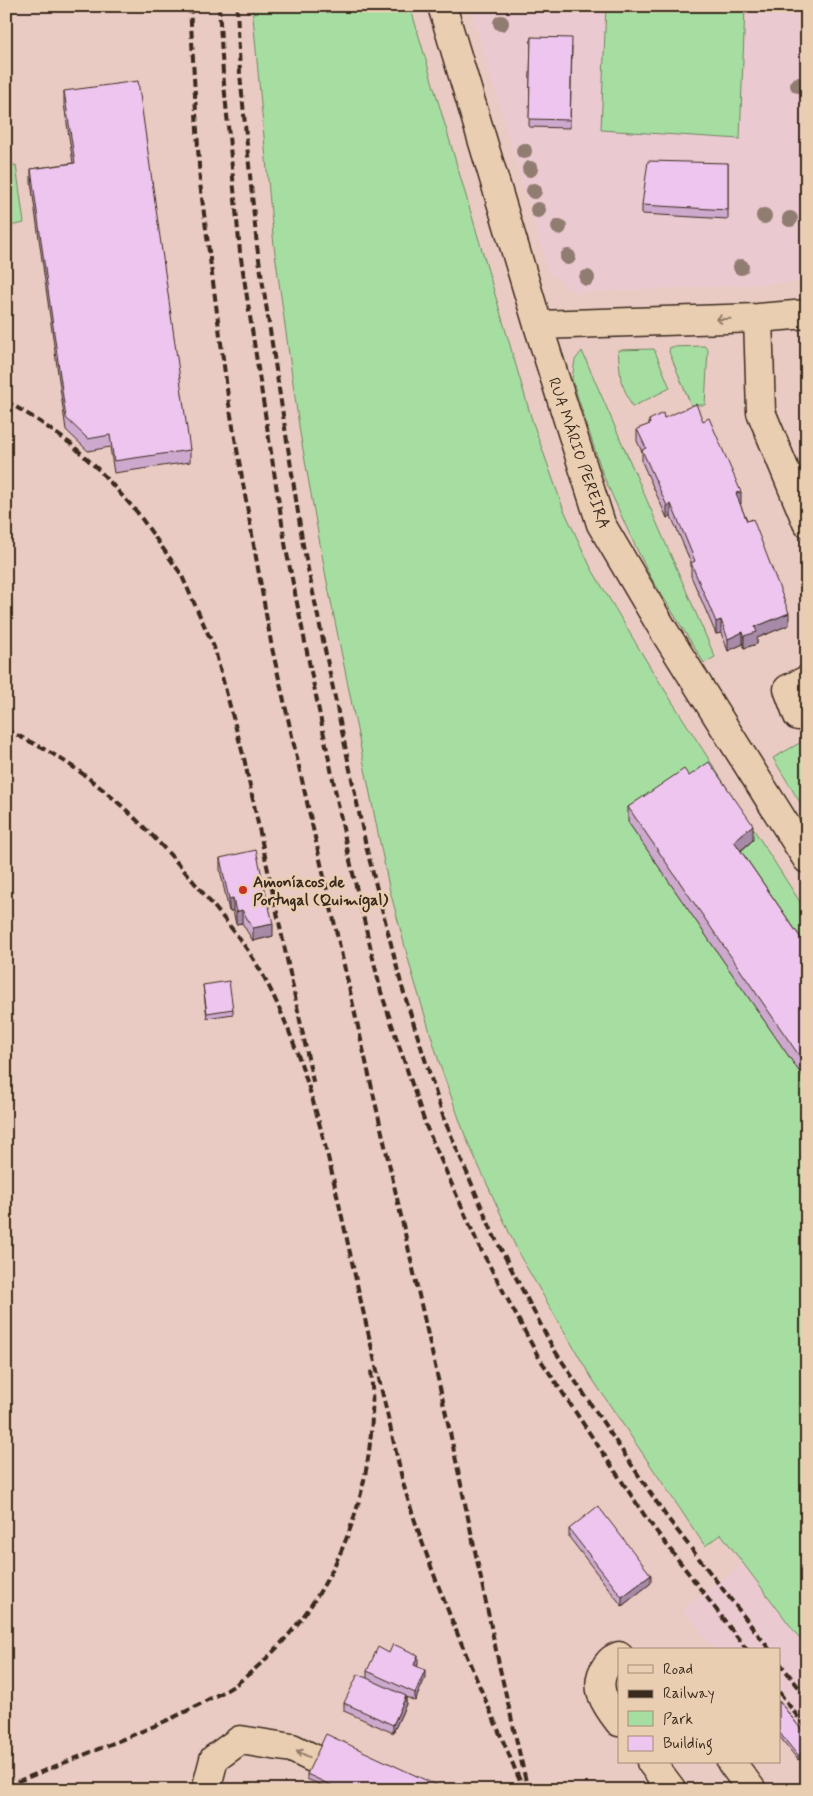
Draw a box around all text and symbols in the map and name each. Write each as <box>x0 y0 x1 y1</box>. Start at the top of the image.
one-way arrow <box>715 314 731 323</box>
street label: RUA MÁRIO PEREIRA <box>543 375 614 532</box>
place label: Amoníacos de Portugal (Quimigal) <box>253 872 388 913</box>
marker: Amoníacos de Portugal (Quimigal) <box>237 884 249 896</box>
legend <box>618 1648 780 1764</box>
text: Road <box>663 1660 693 1680</box>
text: Railway <box>663 1684 715 1704</box>
text: Park <box>663 1710 693 1730</box>
text: Building <box>663 1734 713 1755</box>
one-way arrow <box>296 1748 311 1758</box>

